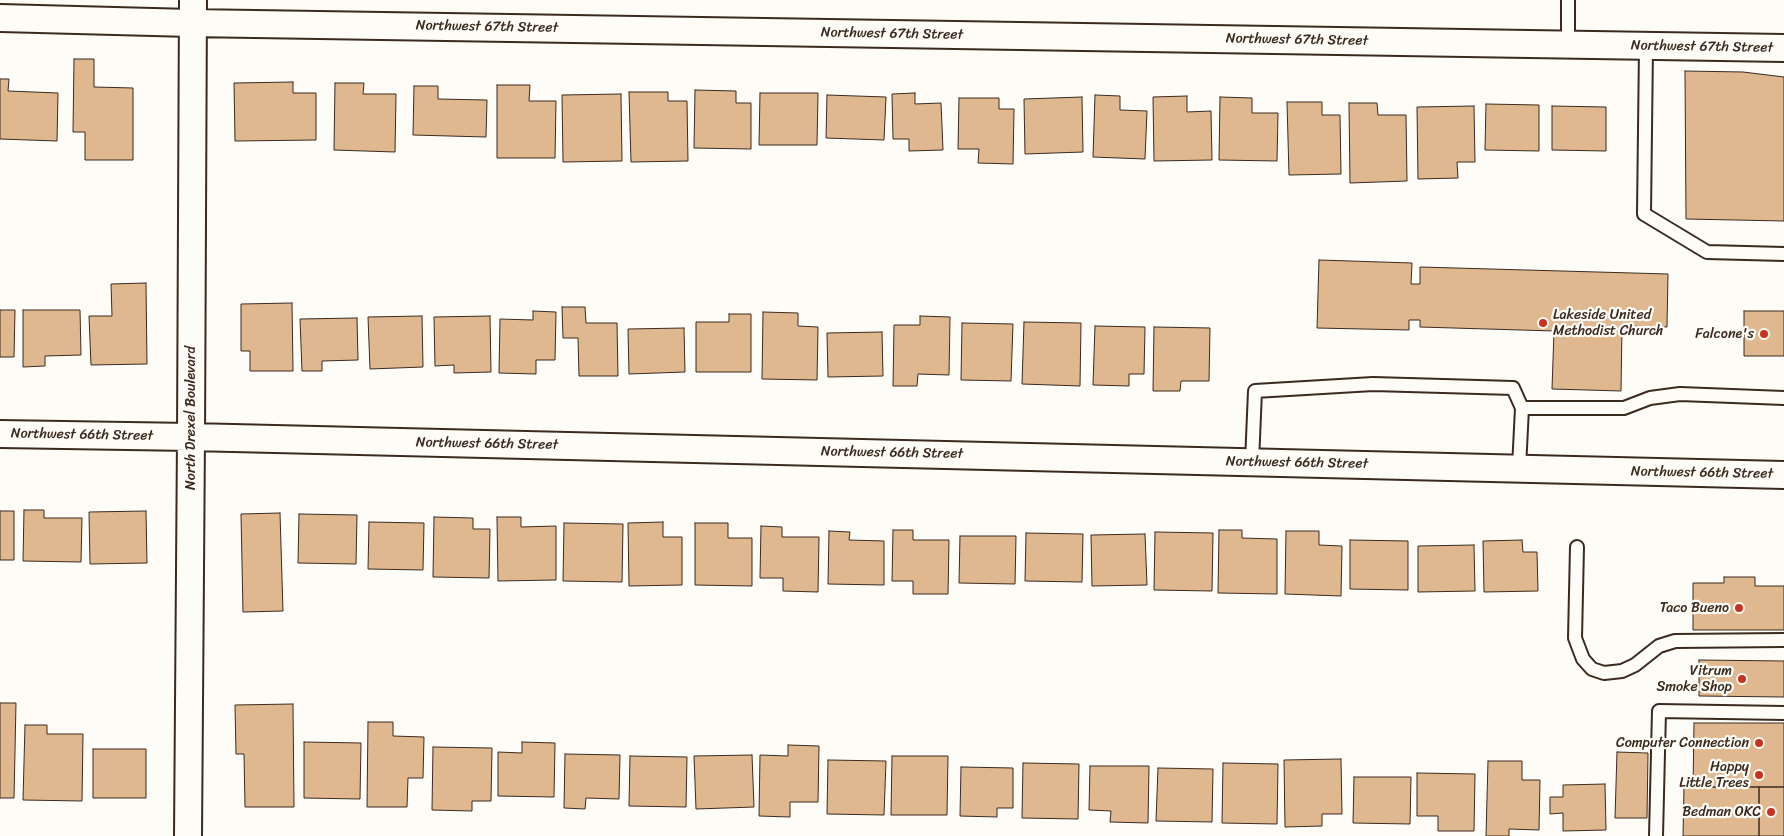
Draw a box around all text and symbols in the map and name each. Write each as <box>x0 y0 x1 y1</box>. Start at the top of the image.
street label: Northwest 67th Street <box>416 17 558 37</box>
street label: Northwest 67th Street <box>821 24 963 44</box>
street label: Northwest 67th Street <box>1226 30 1368 50</box>
street label: Northwest 67th Street <box>1631 37 1773 57</box>
place label: Lakeside United Methodist Church <box>1553 307 1663 340</box>
marker: Lakeside United Methodist Church <box>1537 317 1549 329</box>
place label: Falcone's <box>1695 326 1754 342</box>
marker: Falcone's <box>1758 328 1770 340</box>
street label: North Drexel Boulevard <box>183 346 199 490</box>
street label: Northwest 66th Street <box>11 425 153 445</box>
street label: Northwest 66th Street <box>416 434 558 454</box>
street label: Northwest 66th Street <box>821 443 963 463</box>
street label: Northwest 66th Street <box>1226 453 1368 473</box>
street label: Northwest 66th Street <box>1631 463 1773 483</box>
place label: Taco Bueno <box>1660 600 1729 616</box>
marker: Taco Bueno <box>1733 602 1745 614</box>
place label: Vitrum Smoke Shop <box>1656 663 1732 696</box>
marker: Vitrum Smoke Shop <box>1736 673 1748 685</box>
place label: Computer Connection <box>1616 735 1749 751</box>
marker: Computer Connection <box>1753 737 1765 749</box>
place label: Happy Little Trees <box>1679 759 1749 792</box>
marker: Happy Little Trees <box>1753 769 1765 781</box>
place label: Bedman OKC <box>1682 804 1761 820</box>
marker: Bedman OKC <box>1765 806 1777 818</box>

